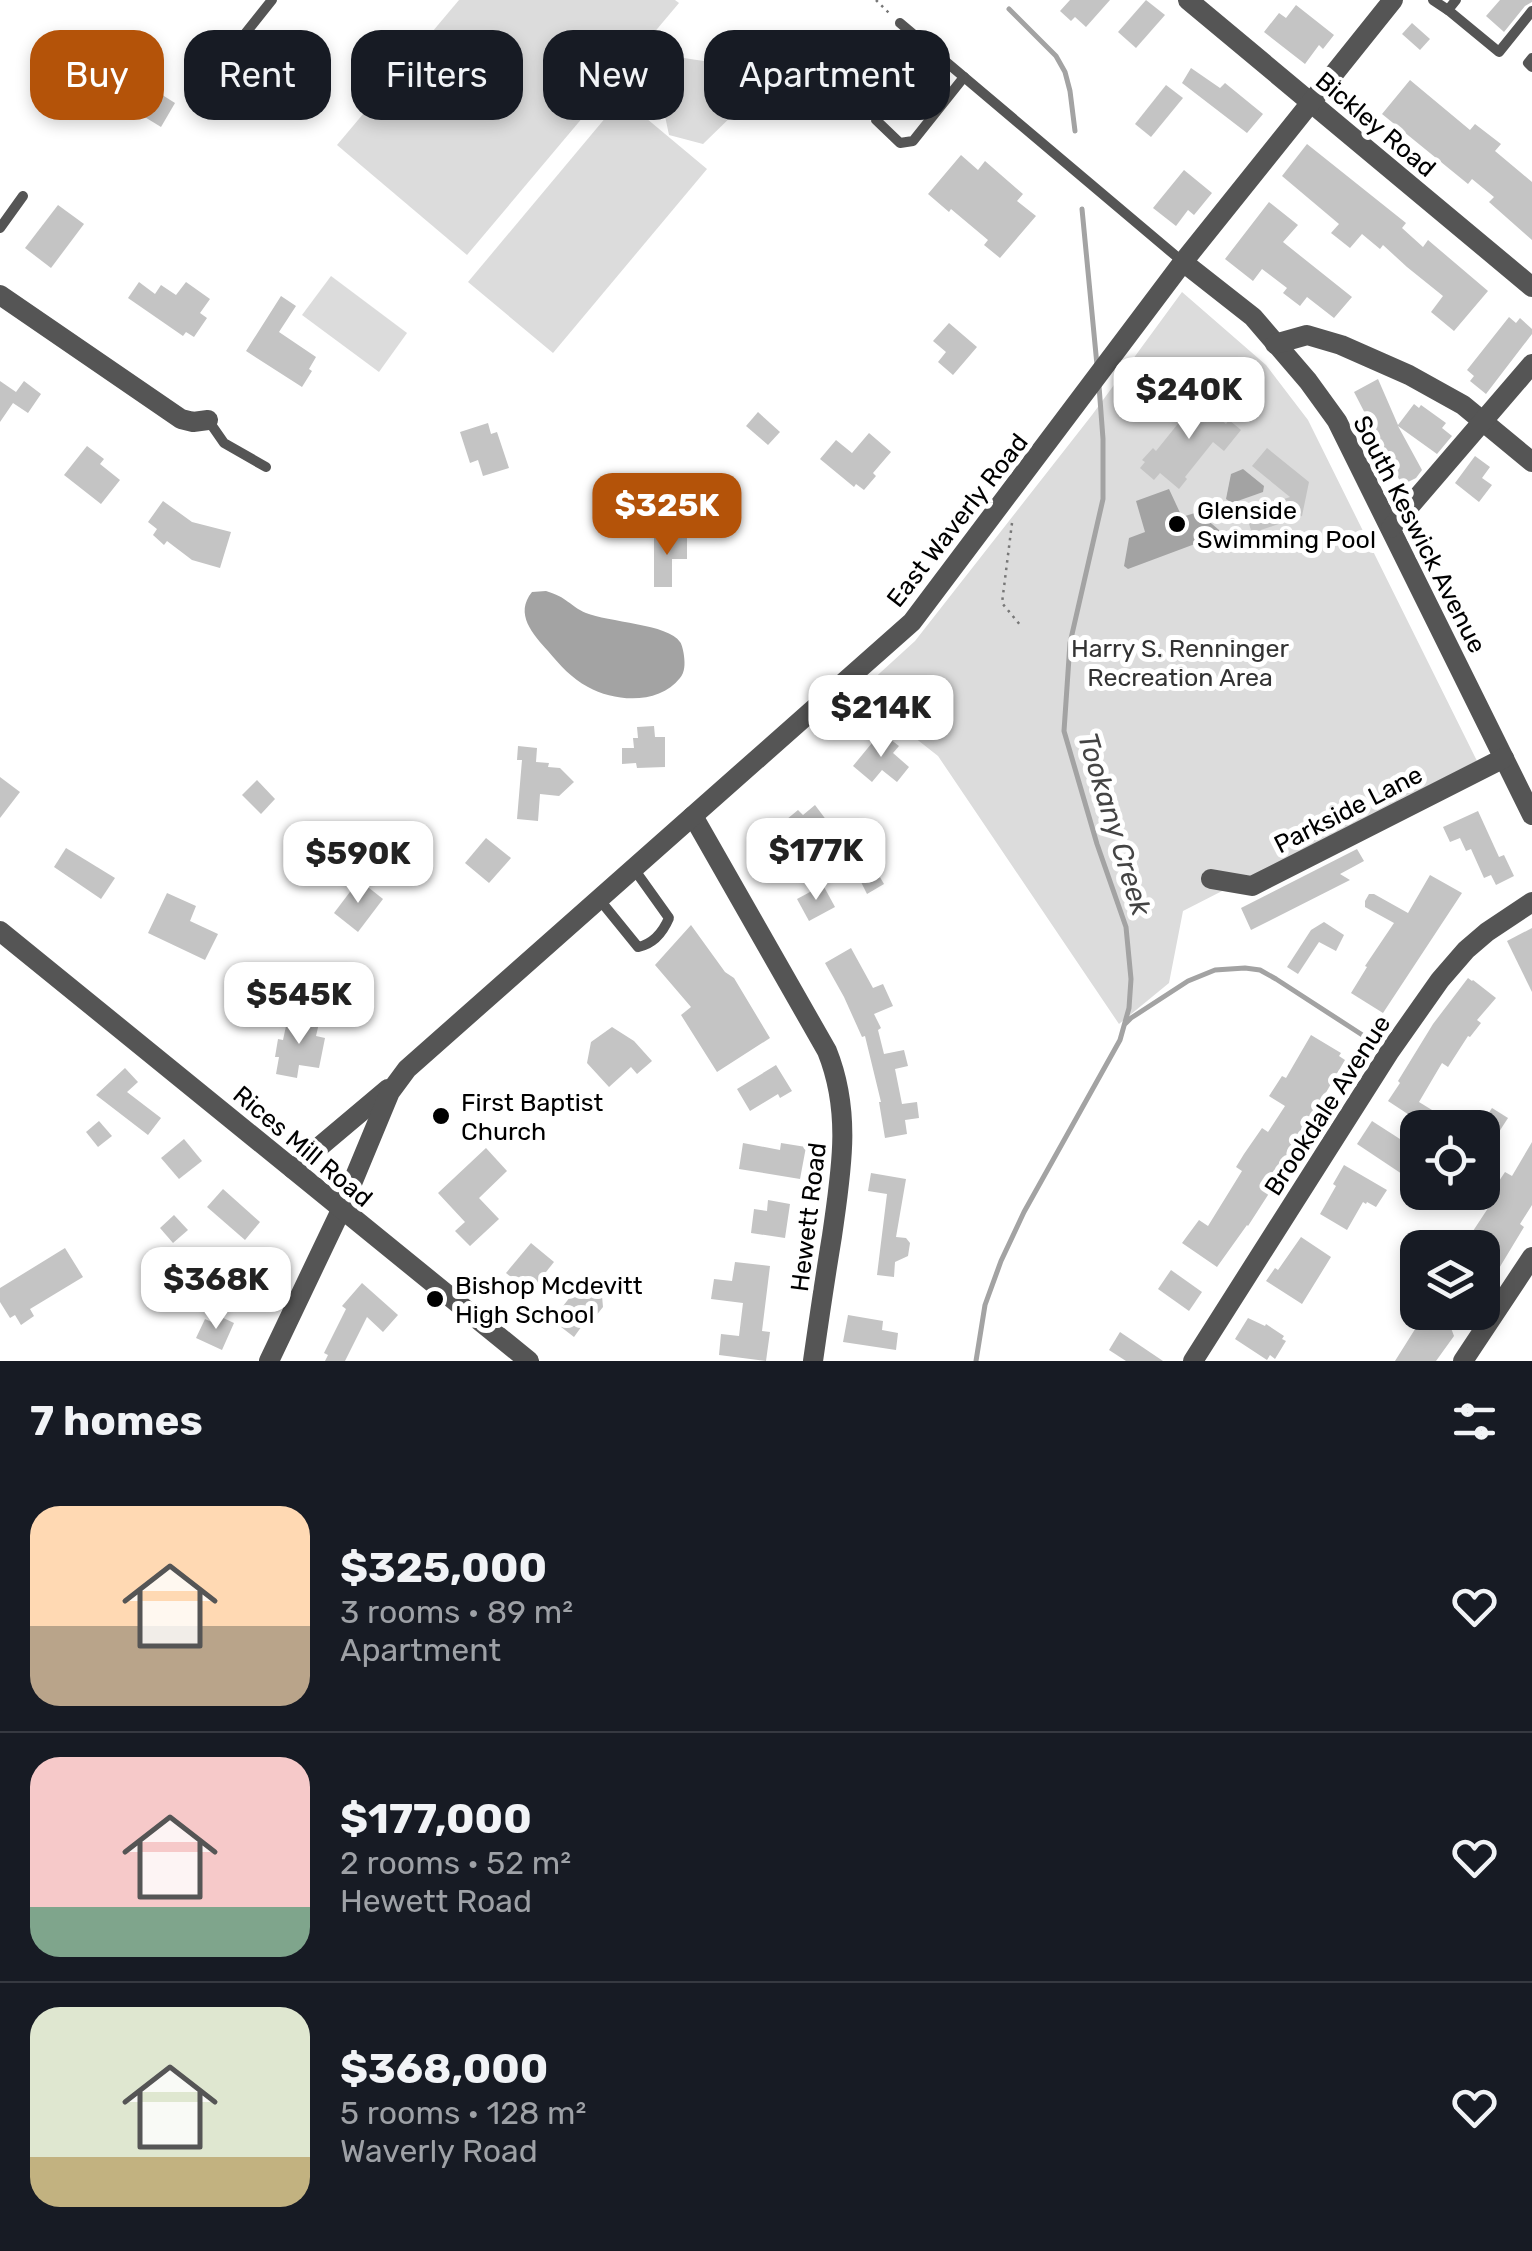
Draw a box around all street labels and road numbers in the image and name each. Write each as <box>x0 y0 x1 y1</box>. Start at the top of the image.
street label: Bickley Road <box>1310 66 1442 183</box>
street label: South Keswick Avenue <box>1347 411 1492 658</box>
street label: East Waverly Road <box>881 428 1034 613</box>
street label: Parkside Lane <box>1269 760 1427 859</box>
street label: Brookdale Avenue <box>1258 1010 1396 1201</box>
street label: Rices Mill Road <box>227 1080 378 1213</box>
street label: Hewett Road <box>785 1141 832 1293</box>

